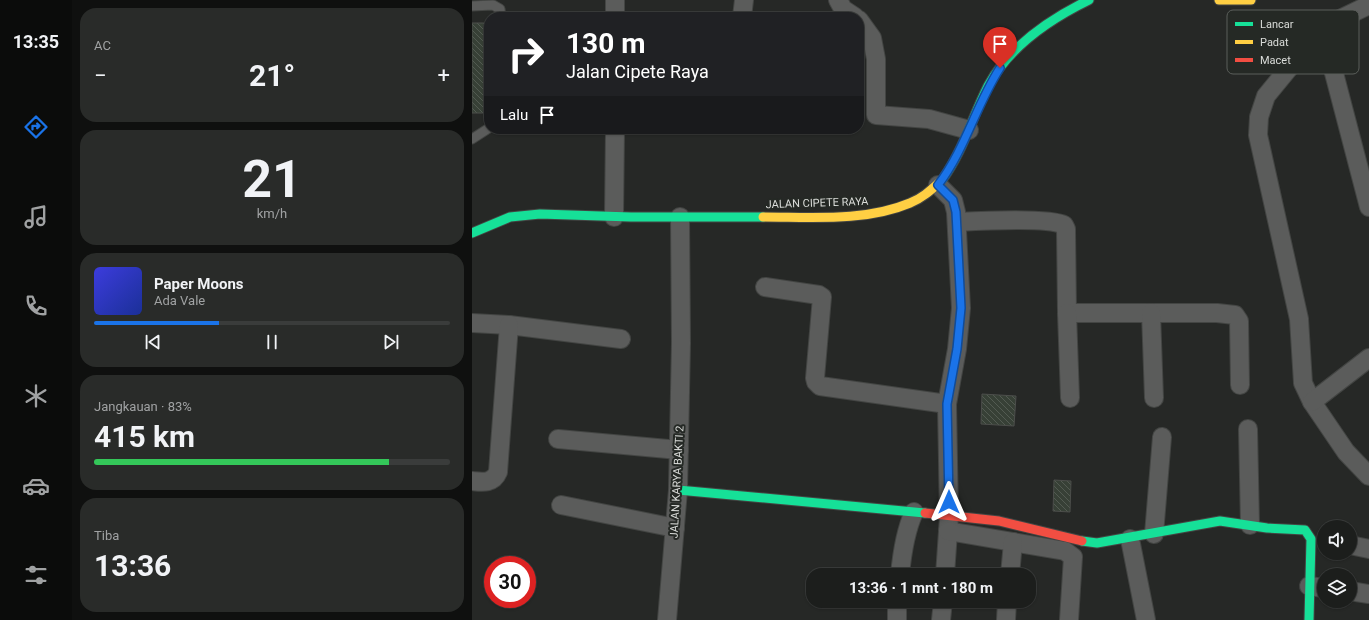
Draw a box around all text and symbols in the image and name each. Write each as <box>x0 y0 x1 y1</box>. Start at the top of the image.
legend <box>1227 10 1359 74</box>
text: Lancar <box>1260 18 1294 31</box>
text: 130 m <box>566 27 645 60</box>
pin <box>983 27 1017 68</box>
icon: right <box>500 28 552 80</box>
text: 13:35 <box>13 31 59 52</box>
icon: arrive <box>989 33 1011 55</box>
text: Padat <box>1260 36 1289 49</box>
text: AC <box>94 38 111 53</box>
text: Macet <box>1260 54 1291 67</box>
text: 21° <box>249 58 295 93</box>
text: Jalan Cipete Raya <box>566 61 709 82</box>
text: − <box>94 63 107 88</box>
text: + <box>438 63 450 88</box>
icon: arrive <box>536 104 558 126</box>
text: Lalu <box>500 106 528 124</box>
icon: directions <box>22 113 50 141</box>
text: 21 <box>242 149 302 210</box>
street label: JALAN CIPETE RAYA <box>765 195 869 211</box>
icon: music <box>22 203 50 231</box>
text: km/h <box>257 206 287 221</box>
text: Paper Moons <box>154 275 244 293</box>
icon: phone <box>22 292 50 320</box>
text: Ada Vale <box>154 293 205 308</box>
icon: previous <box>142 331 164 353</box>
icon: pause <box>261 331 283 353</box>
icon: next <box>380 331 402 353</box>
icon: climate <box>22 382 50 410</box>
text: Jangkauan · 83% <box>94 399 192 414</box>
text: 415 km <box>94 419 195 454</box>
street label: JALAN KARYA BAKTI 2 <box>668 425 686 539</box>
icon: car <box>22 472 50 500</box>
position arrow <box>928 481 970 523</box>
map controls <box>1317 520 1357 608</box>
button: sound <box>1317 520 1357 560</box>
text: Tiba <box>94 528 119 543</box>
text: 13:36 <box>94 548 171 583</box>
speed limit sign: 30 <box>484 556 536 608</box>
icon: filters <box>22 561 50 589</box>
button: layers <box>1317 568 1357 608</box>
text: 13:36 · 1 mnt · 180 m <box>849 579 993 597</box>

